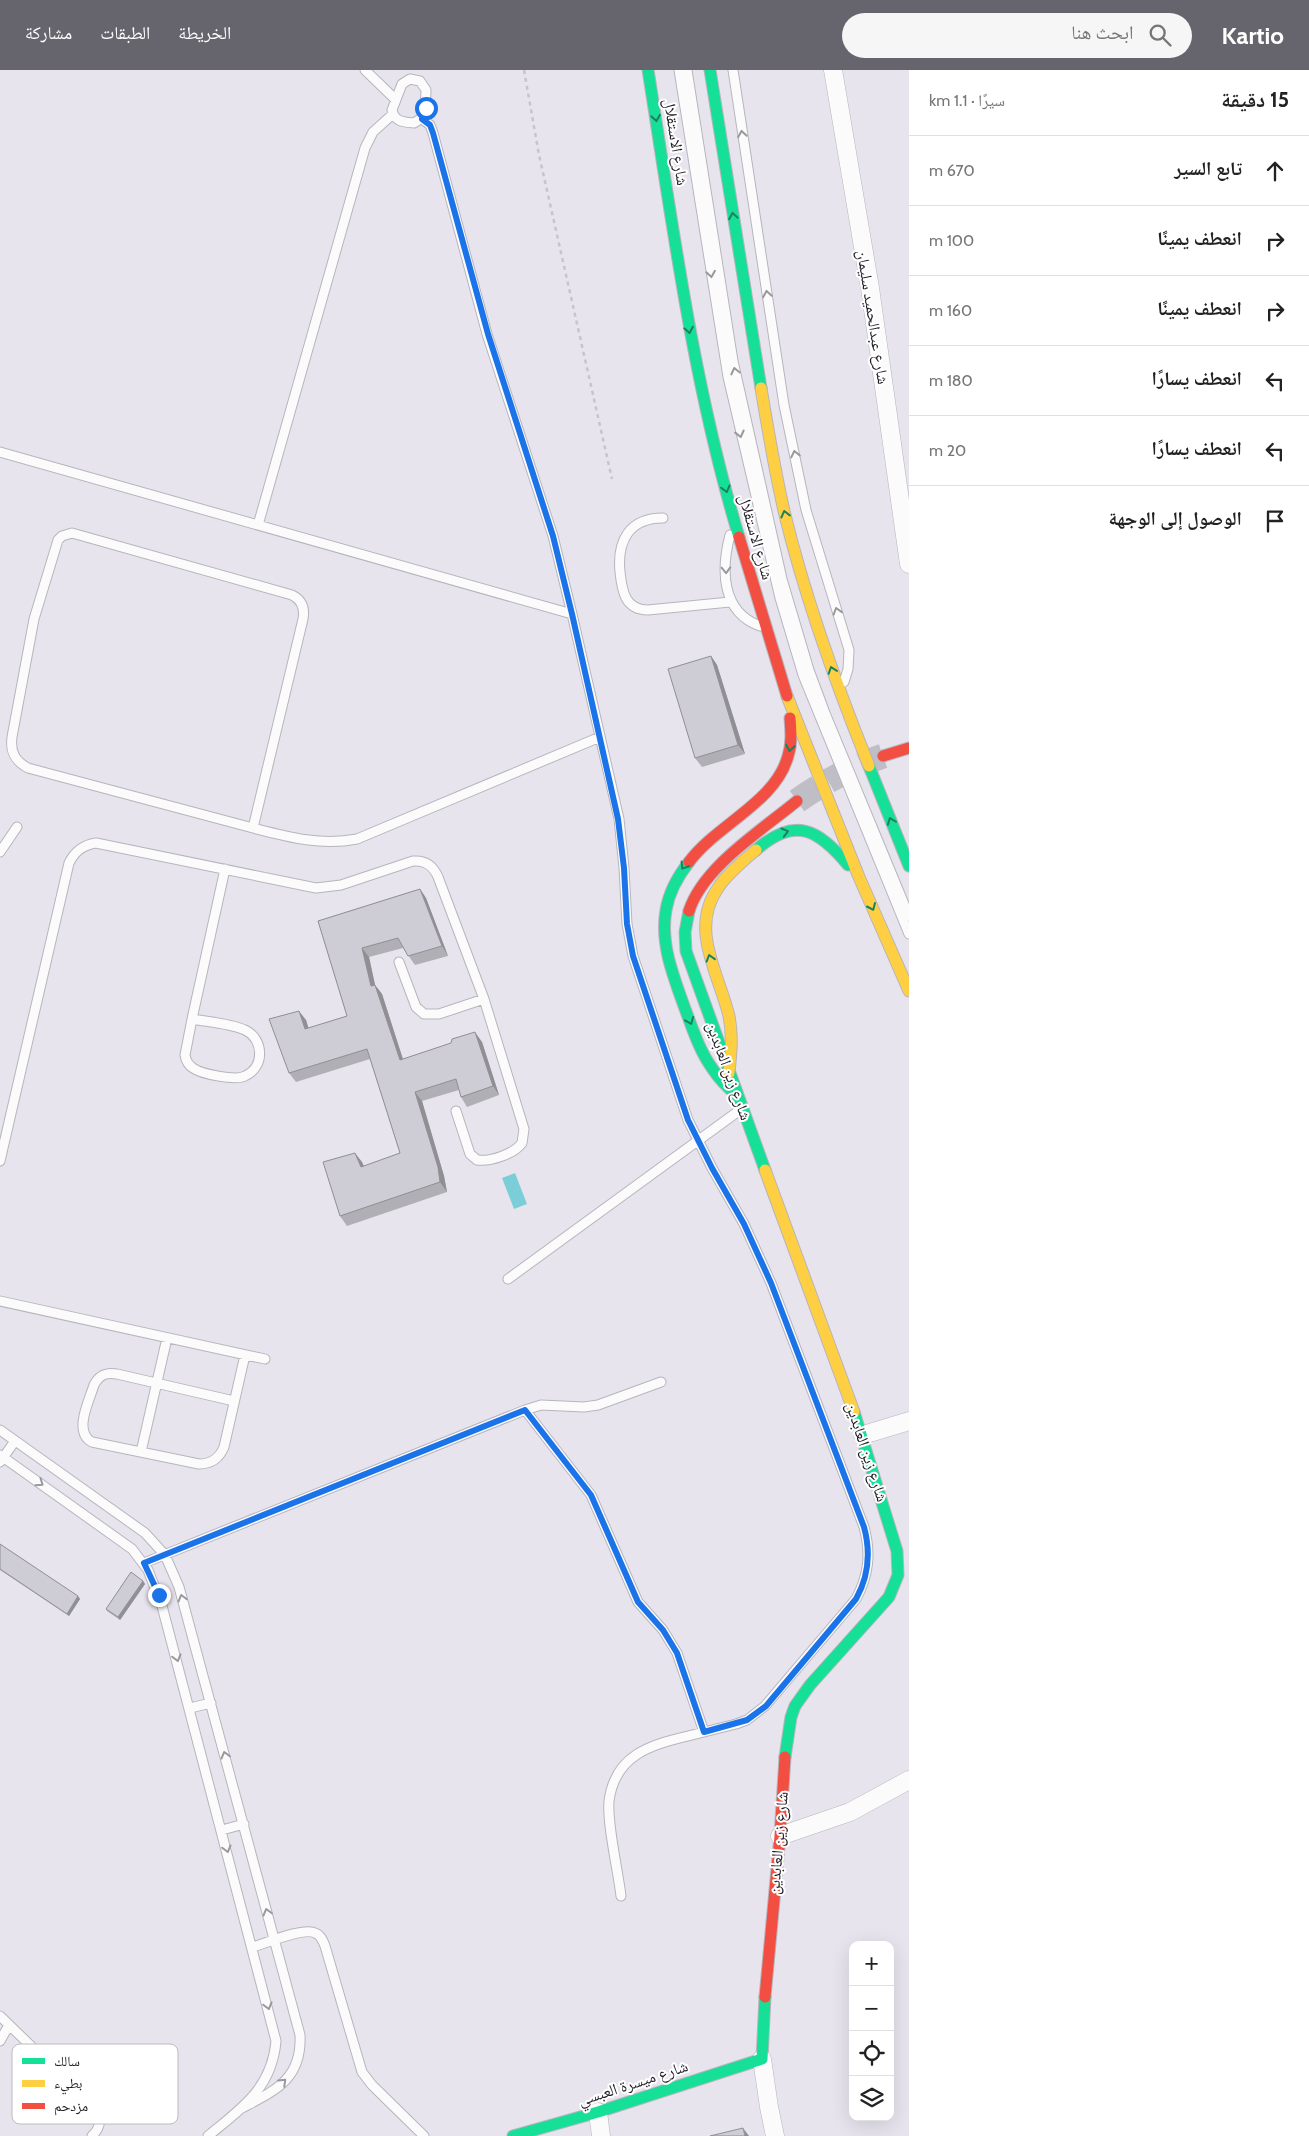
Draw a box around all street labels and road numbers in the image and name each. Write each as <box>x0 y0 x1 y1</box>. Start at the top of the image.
street label: شارع الاستقلال <box>659 97 692 187</box>
street label: شارع عبدالحميد سليمان <box>852 248 893 386</box>
street label: شارع الاستقلال <box>734 492 777 582</box>
street label: شارع زين العابدين <box>701 1019 756 1123</box>
street label: شارع زين العابدين <box>841 1400 892 1504</box>
street label: شارع زين العابدين <box>764 1791 793 1895</box>
street label: شارع ميسرة العبسي <box>576 2056 691 2113</box>

